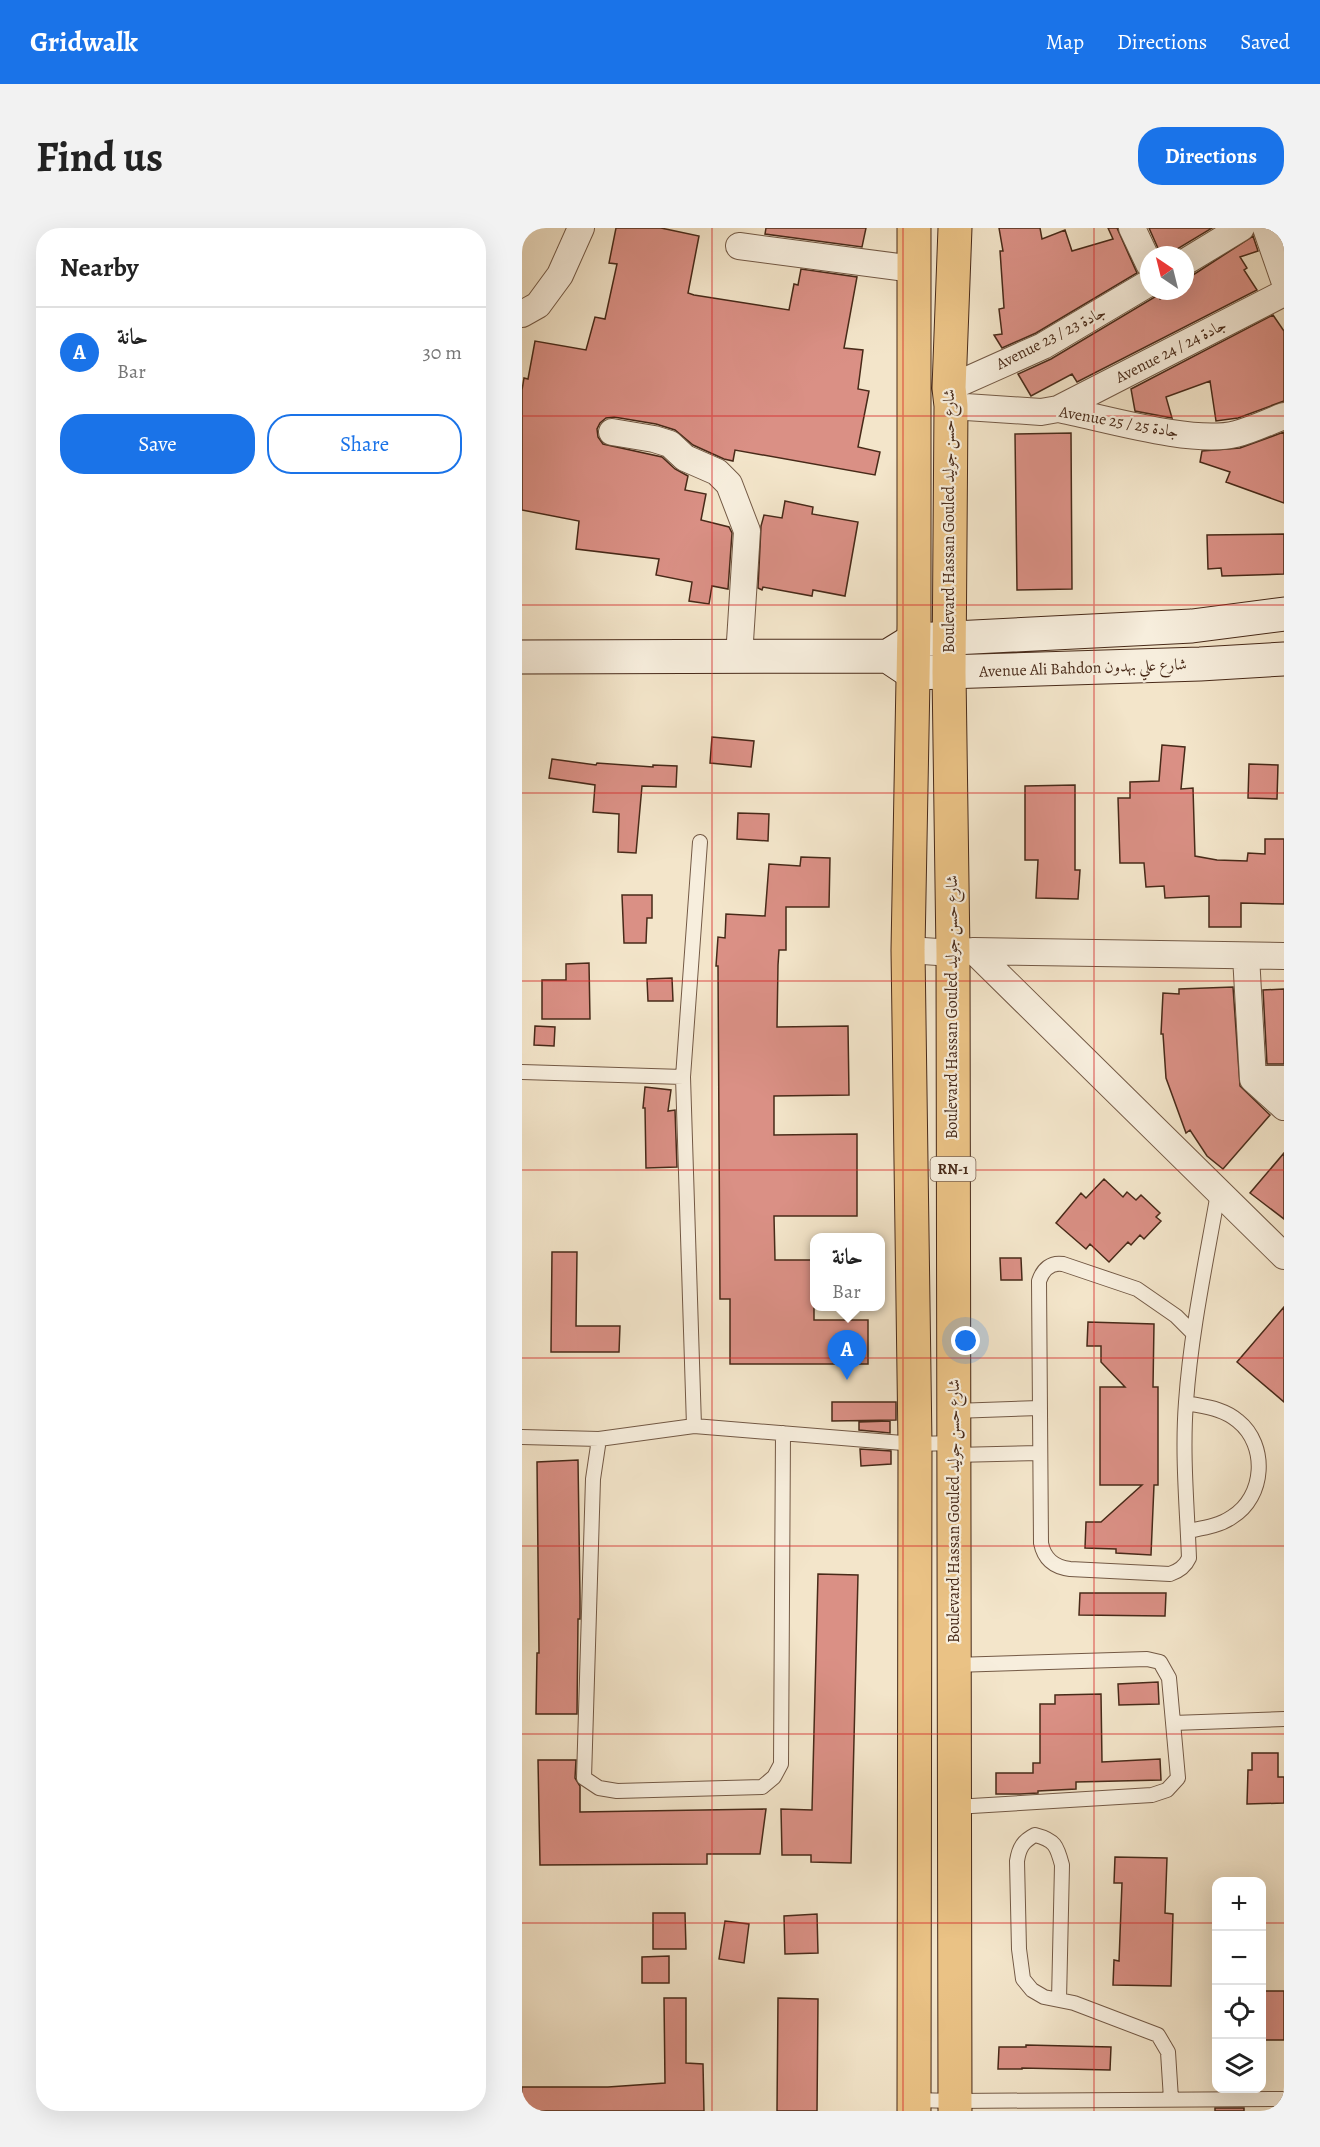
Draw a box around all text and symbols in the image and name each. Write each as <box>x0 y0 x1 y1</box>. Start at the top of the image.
text: Gridwalk <box>30 23 138 61</box>
text: Map <box>1046 28 1084 56</box>
text: Directions <box>1117 28 1207 56</box>
text: Saved <box>1240 28 1290 56</box>
button: Directions <box>1138 127 1284 185</box>
text: Find us <box>36 128 163 185</box>
north arrow <box>1140 246 1194 300</box>
text: Nearby <box>60 250 139 285</box>
street label: Avenue 23 / جادة 23 <box>991 301 1110 376</box>
street label: Avenue 24 / جادة 24 <box>1111 314 1230 389</box>
text: حانة <box>117 322 148 352</box>
text: A <box>73 339 86 366</box>
text: 30 m <box>422 339 462 366</box>
text: Bar <box>117 358 146 385</box>
street label: Boulevard Hassan Gouled شارع حسن جوليد <box>938 389 962 653</box>
street label: Avenue 25 / جادة 25 <box>1057 400 1181 443</box>
button: Save <box>60 414 255 474</box>
button: Share <box>267 414 462 474</box>
street label: Avenue Ali Bahdon شارع علي بهدون <box>978 653 1187 687</box>
street label: Boulevard Hassan Gouled شارع حسن جوليد <box>941 875 965 1139</box>
road number: RN-1 <box>930 1157 976 1181</box>
popup <box>810 1233 885 1311</box>
text: حانة <box>832 1242 863 1272</box>
text: Bar <box>832 1278 861 1305</box>
your location <box>951 1326 980 1355</box>
pin: A <box>828 1330 866 1380</box>
street label: Boulevard Hassan Gouled شارع حسن جوليد <box>943 1379 967 1643</box>
map controls <box>1212 1877 1266 2093</box>
button: + <box>1212 1877 1266 1931</box>
button: − <box>1212 1931 1266 1985</box>
button: locate <box>1212 1985 1266 2039</box>
button: layers <box>1212 2039 1266 2093</box>

